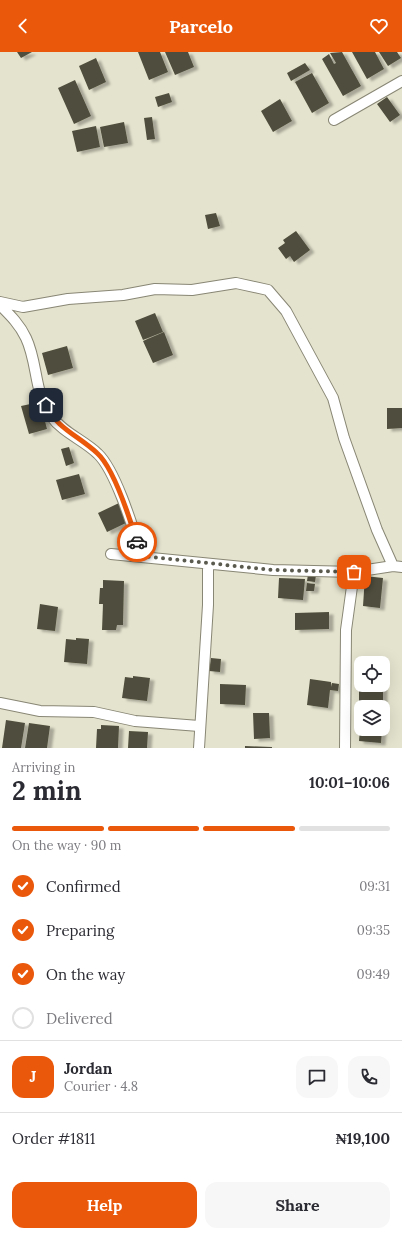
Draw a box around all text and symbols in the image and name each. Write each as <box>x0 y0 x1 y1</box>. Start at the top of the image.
icon: back <box>12 15 34 37</box>
text: Parcelo <box>169 15 233 38</box>
icon: heart <box>368 15 390 37</box>
pin <box>29 388 63 422</box>
icon: home <box>35 394 57 416</box>
courier <box>117 522 157 562</box>
icon: car <box>126 531 148 553</box>
pin <box>337 555 371 589</box>
icon: bag <box>343 561 365 583</box>
map controls <box>354 656 390 736</box>
button: locate <box>354 656 390 692</box>
button: layers <box>354 700 390 736</box>
text: Arriving in <box>12 759 75 776</box>
text: 10:01–10:06 <box>309 773 390 792</box>
text: 2 min <box>12 774 82 807</box>
text: On the way · 90 m <box>12 837 121 854</box>
icon: check <box>12 875 34 897</box>
text: Confirmed <box>46 877 121 896</box>
text: 09:31 <box>359 878 390 895</box>
icon: check <box>12 919 34 941</box>
text: Preparing <box>46 921 114 940</box>
text: 09:35 <box>357 922 390 939</box>
icon: check <box>12 963 34 985</box>
text: On the way <box>46 965 125 984</box>
text: 09:49 <box>357 966 390 983</box>
text: Delivered <box>46 1009 113 1028</box>
button: chat <box>296 1056 338 1098</box>
button: phone <box>348 1056 390 1098</box>
text: Jordan <box>64 1059 112 1078</box>
text: J <box>30 1067 36 1086</box>
text: Courier · 4.8 <box>64 1078 138 1095</box>
text: Order #1811 <box>12 1129 95 1148</box>
text: ₦19,100 <box>336 1129 390 1148</box>
button: Help <box>12 1182 197 1228</box>
button: Share <box>205 1182 390 1228</box>

